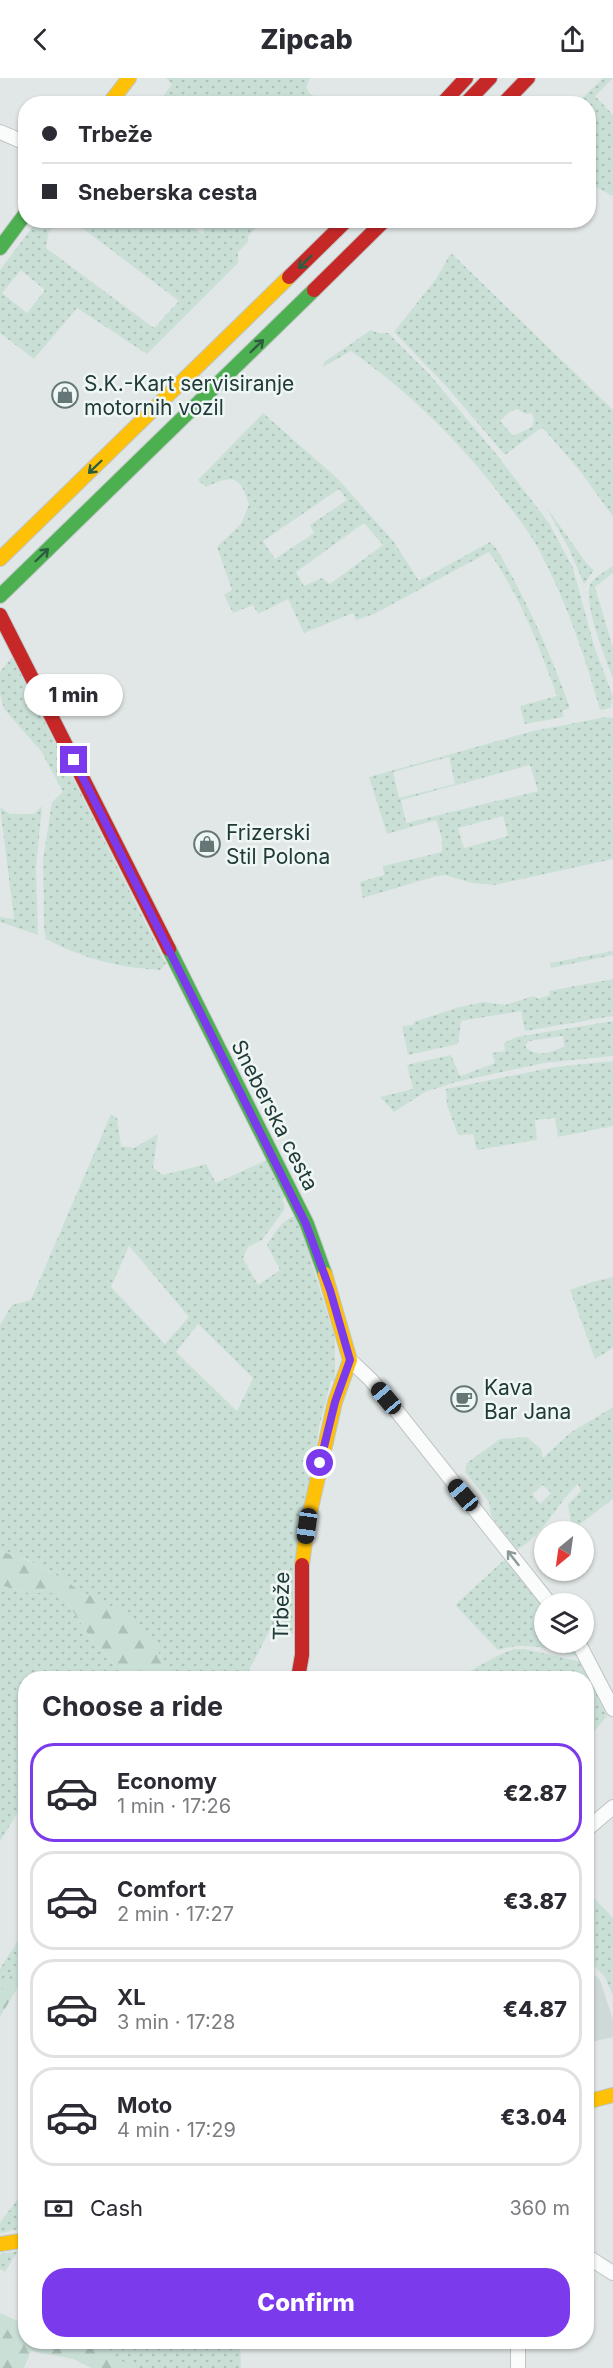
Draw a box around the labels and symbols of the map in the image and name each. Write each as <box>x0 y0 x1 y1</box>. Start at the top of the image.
one-way arrow <box>297 254 312 269</box>
one-way arrow <box>249 339 264 353</box>
place label: S.K.-Kart servisiranje motornih vozil <box>84 371 294 420</box>
shop icon: S.K.-Kart servisiranje motornih vozil <box>50 380 80 410</box>
one-way arrow <box>88 460 103 474</box>
one-way arrow <box>34 548 49 563</box>
callout: 1 min <box>25 673 124 715</box>
route end <box>60 746 87 773</box>
place label: Frizerski Stil Polona <box>226 820 330 869</box>
shop icon: Frizerski Stil Polona <box>192 829 222 859</box>
street label: Sneberska cesta <box>226 1036 324 1194</box>
place label: Kava Bar Jana <box>484 1375 571 1424</box>
car <box>368 1378 404 1418</box>
cafe icon: Kava Bar Jana <box>449 1384 479 1414</box>
route start <box>306 1449 333 1476</box>
car <box>445 1475 481 1515</box>
car <box>296 1507 318 1545</box>
north arrow <box>534 1521 594 1581</box>
one-way arrow <box>507 1550 520 1566</box>
street label: Trbeže <box>268 1571 294 1641</box>

